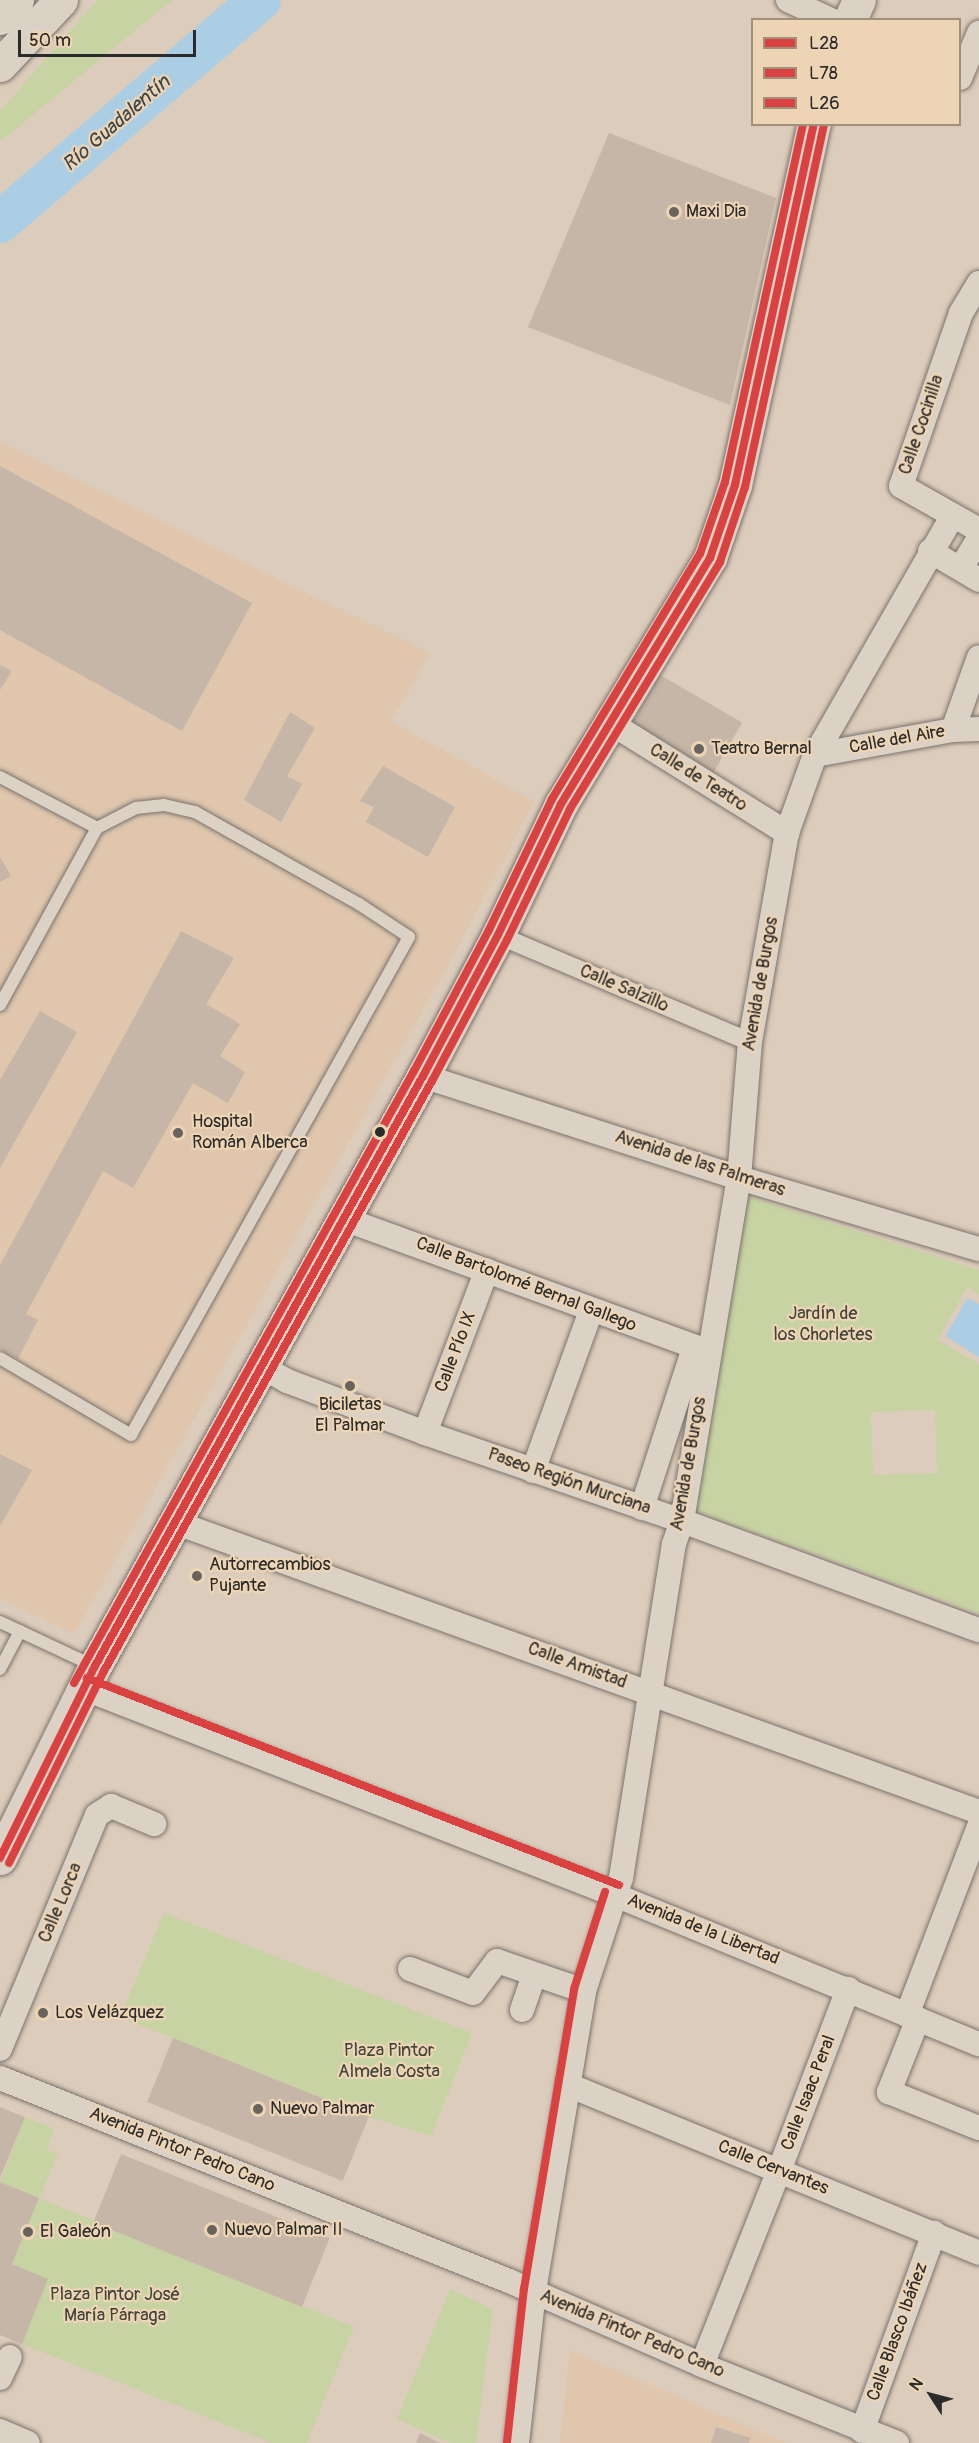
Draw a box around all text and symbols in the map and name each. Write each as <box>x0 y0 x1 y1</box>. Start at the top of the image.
scale bar <box>21 18 200 56</box>
legend <box>751 18 961 126</box>
text: 50 m <box>29 29 71 52</box>
text: L28 <box>809 32 838 55</box>
text: L78 <box>809 62 838 85</box>
water label: Río Guadalentín <box>57 70 175 176</box>
text: L26 <box>809 92 840 115</box>
place label: Maxi Dia <box>686 201 746 223</box>
marker: Maxi Dia <box>667 205 681 219</box>
street label: Calle Cocinilla <box>895 372 949 478</box>
street label: Calle del Aire <box>848 721 946 759</box>
place label: Teatro Bernal <box>711 738 812 760</box>
street label: Calle de Teatro <box>645 739 751 817</box>
marker: Teatro Bernal <box>692 742 706 756</box>
street label: Avenida de Burgos <box>739 915 783 1053</box>
street label: Calle Salzillo <box>576 961 672 1017</box>
place label: Hospital Román Alberca <box>192 1112 308 1154</box>
marker: Hospital Román Alberca <box>169 1124 187 1142</box>
unlabelled marker <box>374 1126 386 1138</box>
street label: Avenida de las Palmeras <box>612 1126 788 1202</box>
street label: Calle Bartolomé Bernal Gallego <box>413 1233 639 1337</box>
park label: Jardín de los Chorletes <box>774 1304 872 1346</box>
street label: Calle Pío IX <box>431 1309 481 1395</box>
marker: Biciletas El Palmar <box>343 1379 357 1393</box>
place label: Biciletas El Palmar <box>315 1395 385 1438</box>
street label: Avenida de Burgos <box>667 1395 711 1533</box>
street label: Paseo Región Murciana <box>485 1444 653 1520</box>
place label: Autorrecambios Pujante <box>209 1555 331 1598</box>
marker: Autorrecambios Pujante <box>190 1569 204 1583</box>
street label: Calle Amistad <box>525 1638 629 1694</box>
street label: Calle Lorca <box>35 1860 87 1946</box>
street label: Avenida de la Libertad <box>624 1890 782 1970</box>
place label: Los Velázquez <box>55 2002 164 2024</box>
marker: Los Velázquez <box>36 2006 50 2020</box>
street label: Calle Isaac Peral <box>777 2032 841 2154</box>
park label: Plaza Pintor Almela Costa <box>338 2041 440 2084</box>
place label: Nuevo Palmar <box>270 2098 374 2120</box>
marker: Nuevo Palmar <box>251 2102 265 2116</box>
street label: Avenida Pintor Pedro Cano <box>86 2103 278 2197</box>
street label: Calle Cervantes <box>715 2136 831 2200</box>
place label: Nuevo Palmar II <box>224 2219 342 2241</box>
place label: El Galeón <box>40 2221 111 2243</box>
marker: Nuevo Palmar II <box>205 2223 219 2237</box>
marker: El Galeón <box>21 2225 35 2239</box>
street label: Calle Blasco Ibáñez <box>863 2260 933 2404</box>
park label: Plaza Pintor José María Párraga <box>50 2285 180 2328</box>
street label: Avenida Pintor Pedro Cano <box>536 2285 728 2383</box>
north arrow <box>901 2365 961 2425</box>
text: N <box>905 2374 928 2395</box>

